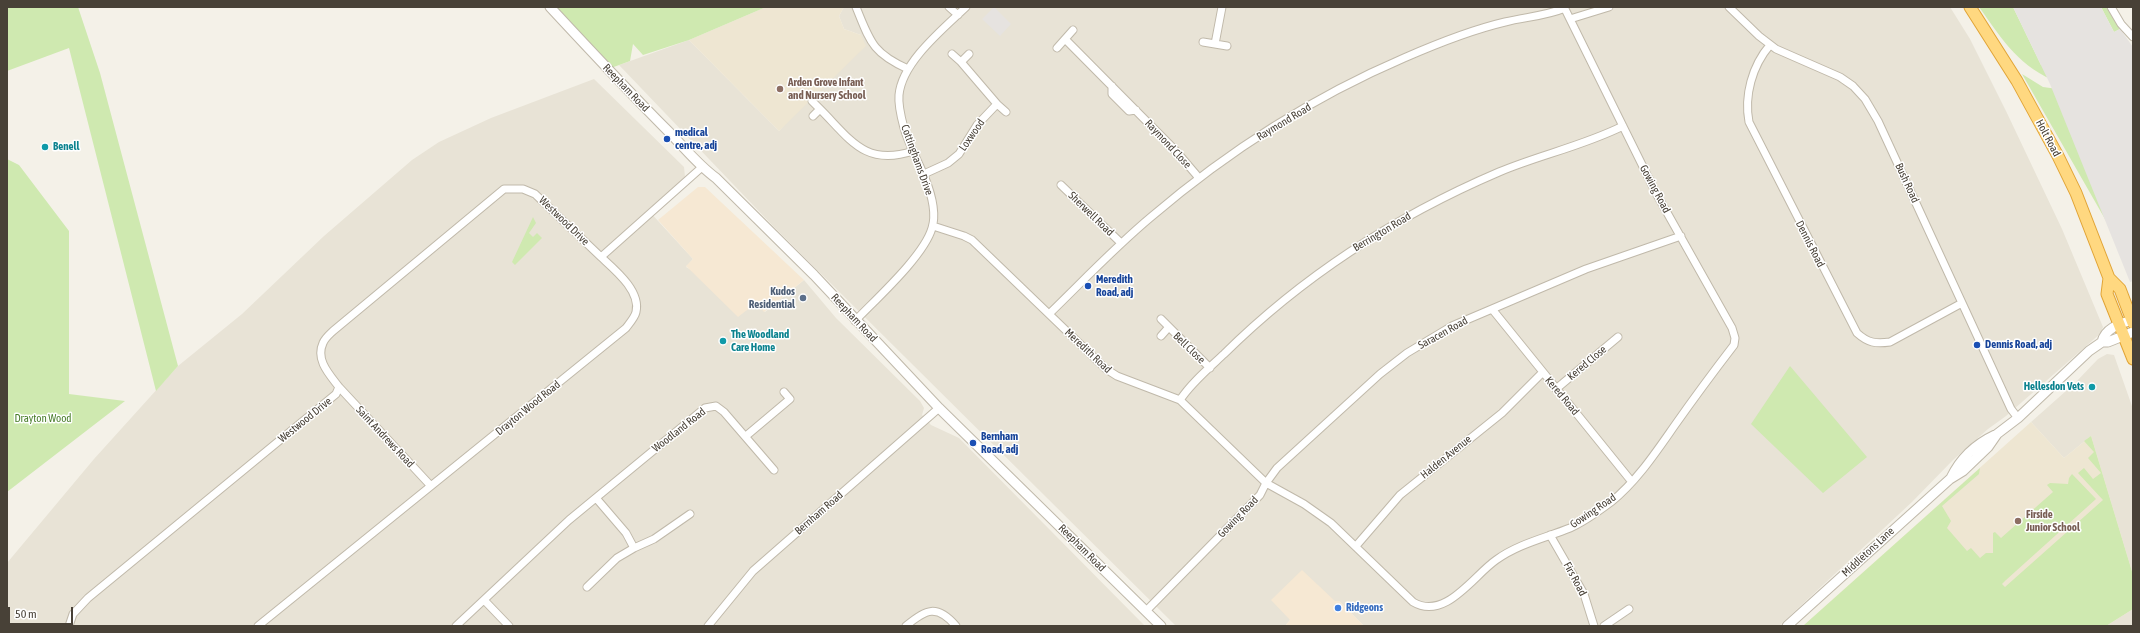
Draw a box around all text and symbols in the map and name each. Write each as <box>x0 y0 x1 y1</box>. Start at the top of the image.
street label: Reepham Road <box>600 61 652 115</box>
place label: Arden Grove Infant and Nursery School <box>788 76 866 102</box>
marker: Arden Grove Infant and Nursery School <box>775 84 785 94</box>
street label: Raymond Road <box>1254 101 1314 143</box>
street label: Loxwood <box>956 117 988 153</box>
street label: Raymond Close <box>1142 117 1194 171</box>
street label: Holt Road <box>2033 117 2063 159</box>
street label: Cottinghams Drive <box>898 123 936 197</box>
place label: medical centre, adj <box>675 126 717 152</box>
marker: medical centre, adj <box>662 134 672 144</box>
place label: Benell <box>53 140 79 154</box>
marker: Benell <box>40 142 50 152</box>
street label: Bush Road <box>1892 161 1922 205</box>
street label: Gowing Road <box>1637 163 1673 215</box>
street label: Sherwell Road <box>1066 189 1116 239</box>
street label: Westwood Drive <box>536 194 592 248</box>
street label: Berrington Road <box>1351 210 1413 254</box>
street label: Dennis Road <box>1793 218 1827 270</box>
place label: Meredith Road, adj <box>1096 273 1133 299</box>
marker: Meredith Road, adj <box>1083 281 1093 291</box>
place label: Kudos Residential <box>749 285 795 311</box>
street label: Reepham Road <box>828 291 880 345</box>
marker: Kudos Residential <box>798 293 808 303</box>
street label: Saracen Road <box>1416 314 1470 352</box>
street label: Meredith Road <box>1062 326 1114 376</box>
place label: The Woodland Care Home <box>731 328 789 354</box>
street label: Bell Close <box>1170 330 1208 366</box>
marker: The Woodland Care Home <box>718 336 728 346</box>
place label: Dennis Road, adj <box>1985 338 2052 352</box>
marker: Dennis Road, adj <box>1972 340 1982 350</box>
street label: Kered Close <box>1565 343 1609 383</box>
street label: Kered Road <box>1542 374 1582 418</box>
street label: Drayton Wood Road <box>493 378 563 438</box>
place label: Hellesdon Vets <box>2024 380 2084 394</box>
marker: Hellesdon Vets <box>2087 382 2097 392</box>
street label: Westwood Drive <box>276 395 334 445</box>
street label: Saint Andrews Road <box>353 404 417 470</box>
street label: Woodland Road <box>650 405 708 455</box>
park label: Drayton Wood <box>14 412 72 426</box>
place label: Bernham Road, adj <box>981 430 1018 456</box>
street label: Halden Avenue <box>1418 432 1474 482</box>
marker: Bernham Road, adj <box>968 438 978 448</box>
street label: Bernham Road <box>792 488 846 538</box>
street label: Gowing Road <box>1568 491 1618 531</box>
street label: Gowing Road <box>1215 494 1261 540</box>
place label: Firside Junior School <box>2026 508 2080 534</box>
marker: Firside Junior School <box>2013 516 2023 526</box>
street label: Reepham Road <box>1056 522 1108 574</box>
street label: Middletons Lane <box>1839 524 1897 580</box>
street label: Firs Road <box>1561 560 1589 598</box>
scale bar <box>10 599 75 625</box>
place label: Ridgeons <box>1346 601 1383 615</box>
marker: Ridgeons <box>1333 603 1343 613</box>
text: 50 m <box>15 607 37 621</box>

